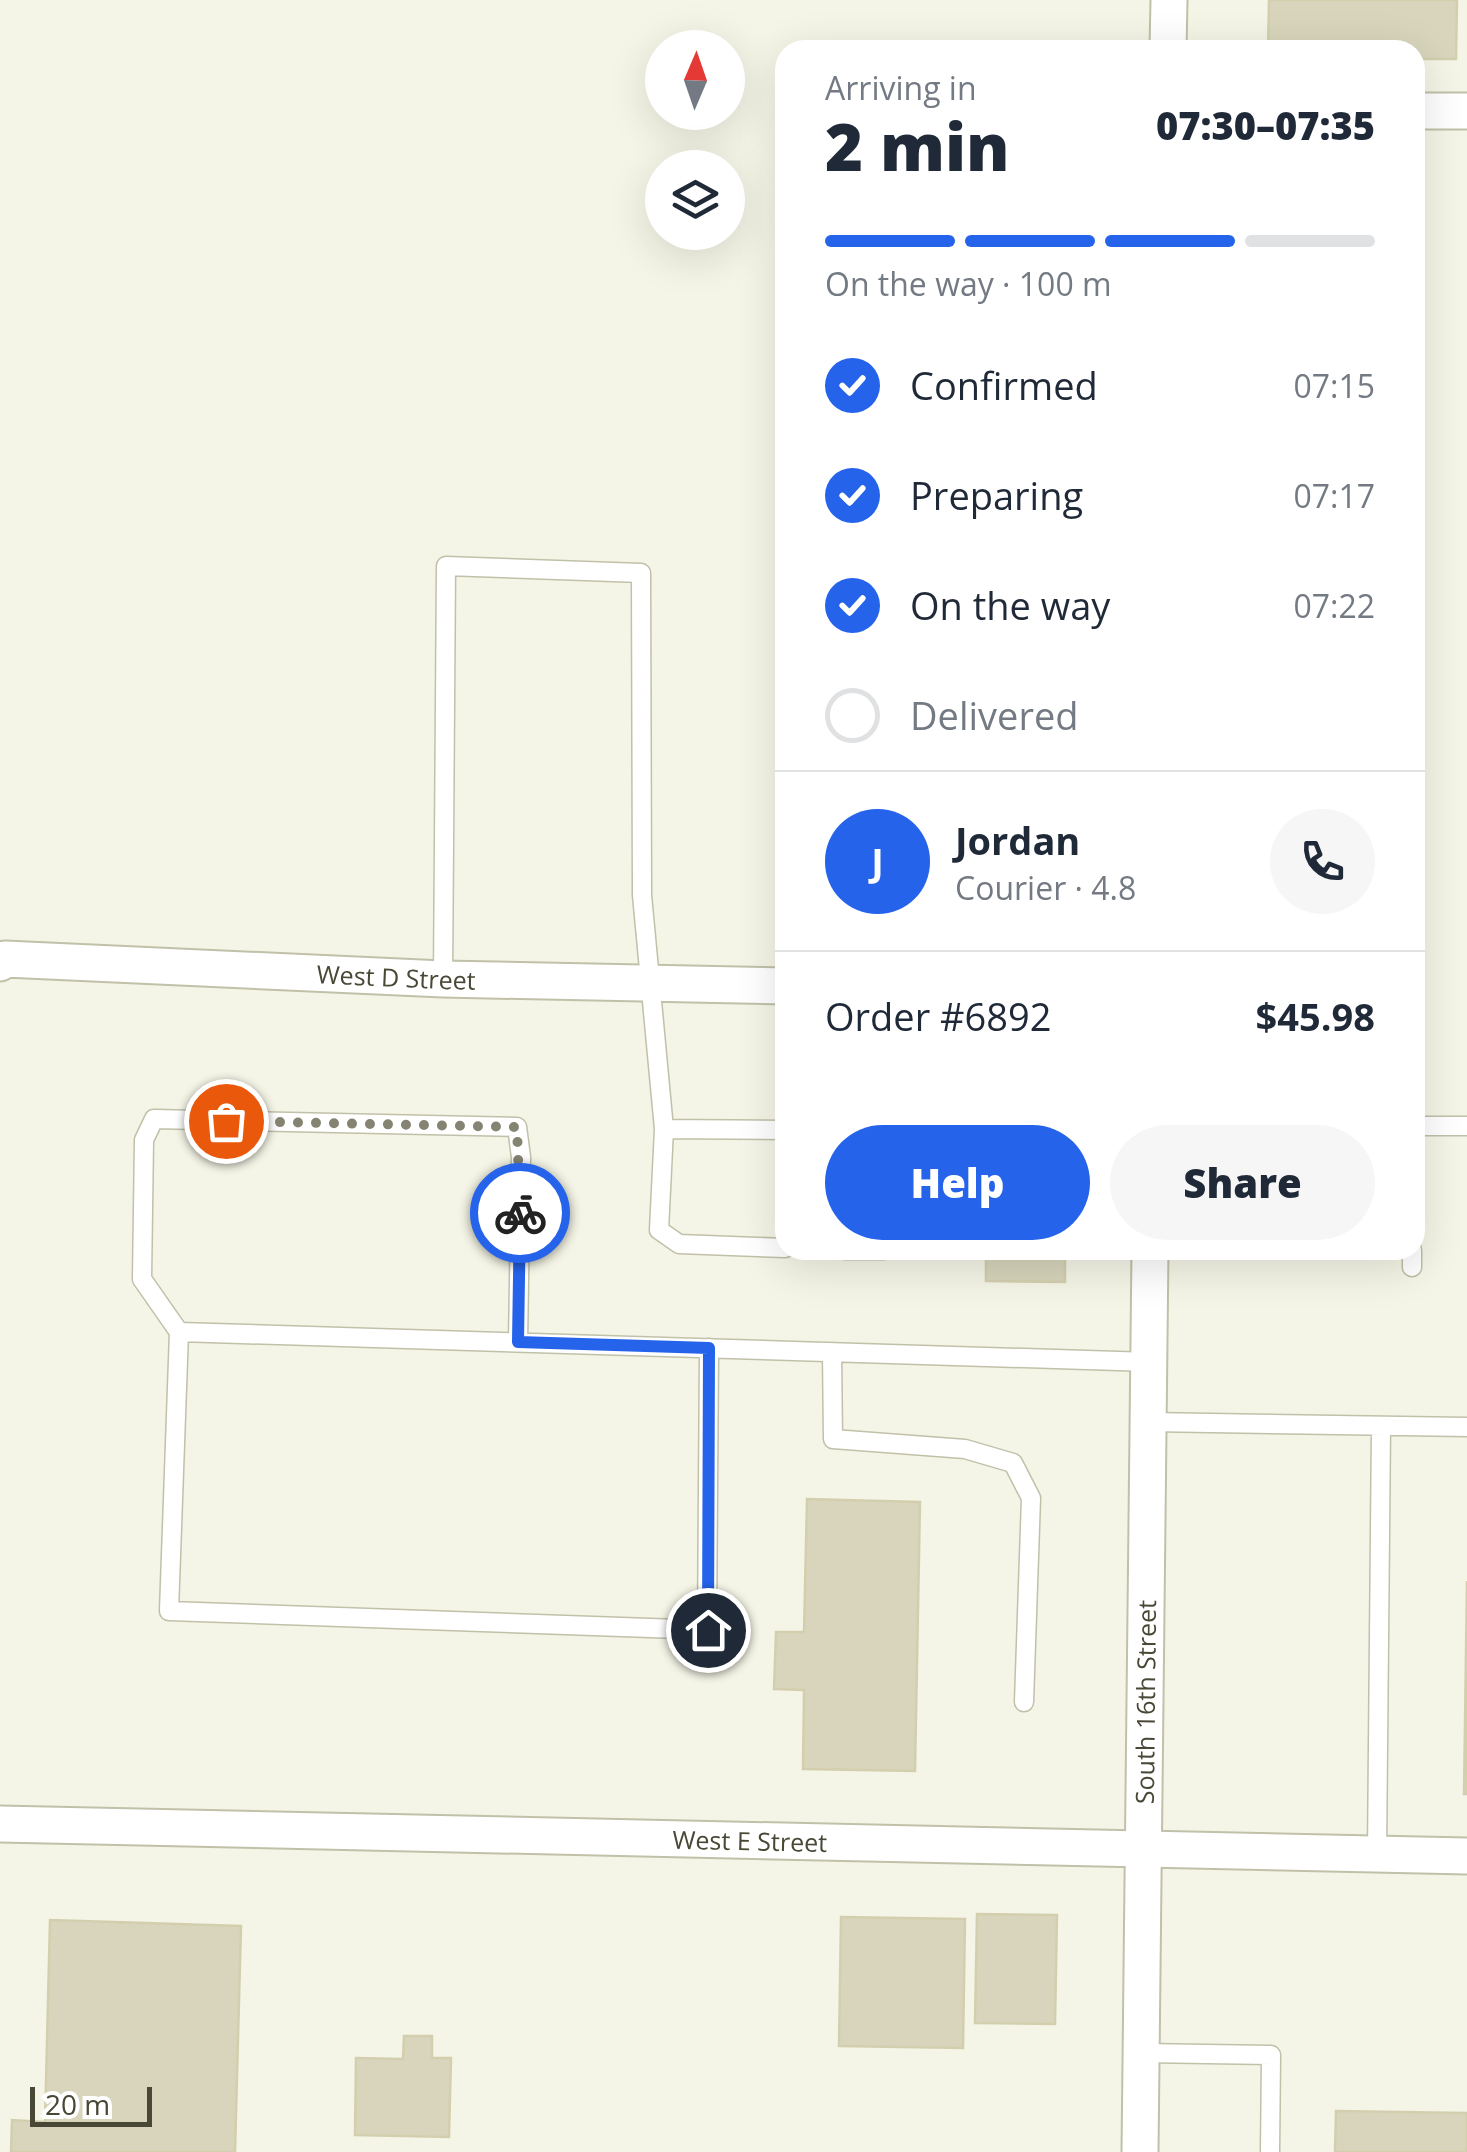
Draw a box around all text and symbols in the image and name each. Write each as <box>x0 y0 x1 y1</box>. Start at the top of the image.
north arrow <box>645 30 745 130</box>
map controls <box>645 30 745 250</box>
text: Arriving in <box>825 66 977 109</box>
text: 07:30–07:35 <box>1156 99 1375 151</box>
text: 2 min <box>825 102 1010 190</box>
button: layers <box>645 150 745 250</box>
text: On the way · 100 m <box>825 262 1112 305</box>
icon: check <box>825 358 880 413</box>
text: Confirmed <box>910 359 1098 411</box>
text: 07:15 <box>1293 364 1375 407</box>
icon: check <box>825 468 880 523</box>
text: Preparing <box>910 469 1083 521</box>
text: 07:17 <box>1293 474 1375 517</box>
icon: check <box>825 578 880 633</box>
text: On the way <box>910 579 1110 631</box>
text: 07:22 <box>1293 584 1375 627</box>
text: Delivered <box>910 689 1079 741</box>
button: phone <box>1270 809 1375 914</box>
text: Jordan <box>955 814 1080 866</box>
text: J <box>871 835 884 887</box>
text: Courier · 4.8 <box>955 866 1136 909</box>
street label: West D Street <box>316 956 476 997</box>
text: Order #6892 <box>825 990 1052 1042</box>
text: $45.98 <box>1256 990 1375 1042</box>
pin <box>184 1079 269 1164</box>
icon: bag <box>199 1094 254 1149</box>
button: Help <box>825 1125 1090 1240</box>
button: Share <box>1110 1125 1375 1240</box>
courier <box>470 1163 570 1263</box>
icon: bike <box>493 1186 548 1241</box>
pin <box>666 1588 751 1673</box>
street label: South 16th Street <box>1127 1600 1163 1804</box>
icon: home <box>681 1603 736 1658</box>
street label: West E Street <box>672 1822 828 1859</box>
scale bar <box>30 2082 152 2126</box>
text: 20 m <box>45 2085 110 2123</box>

